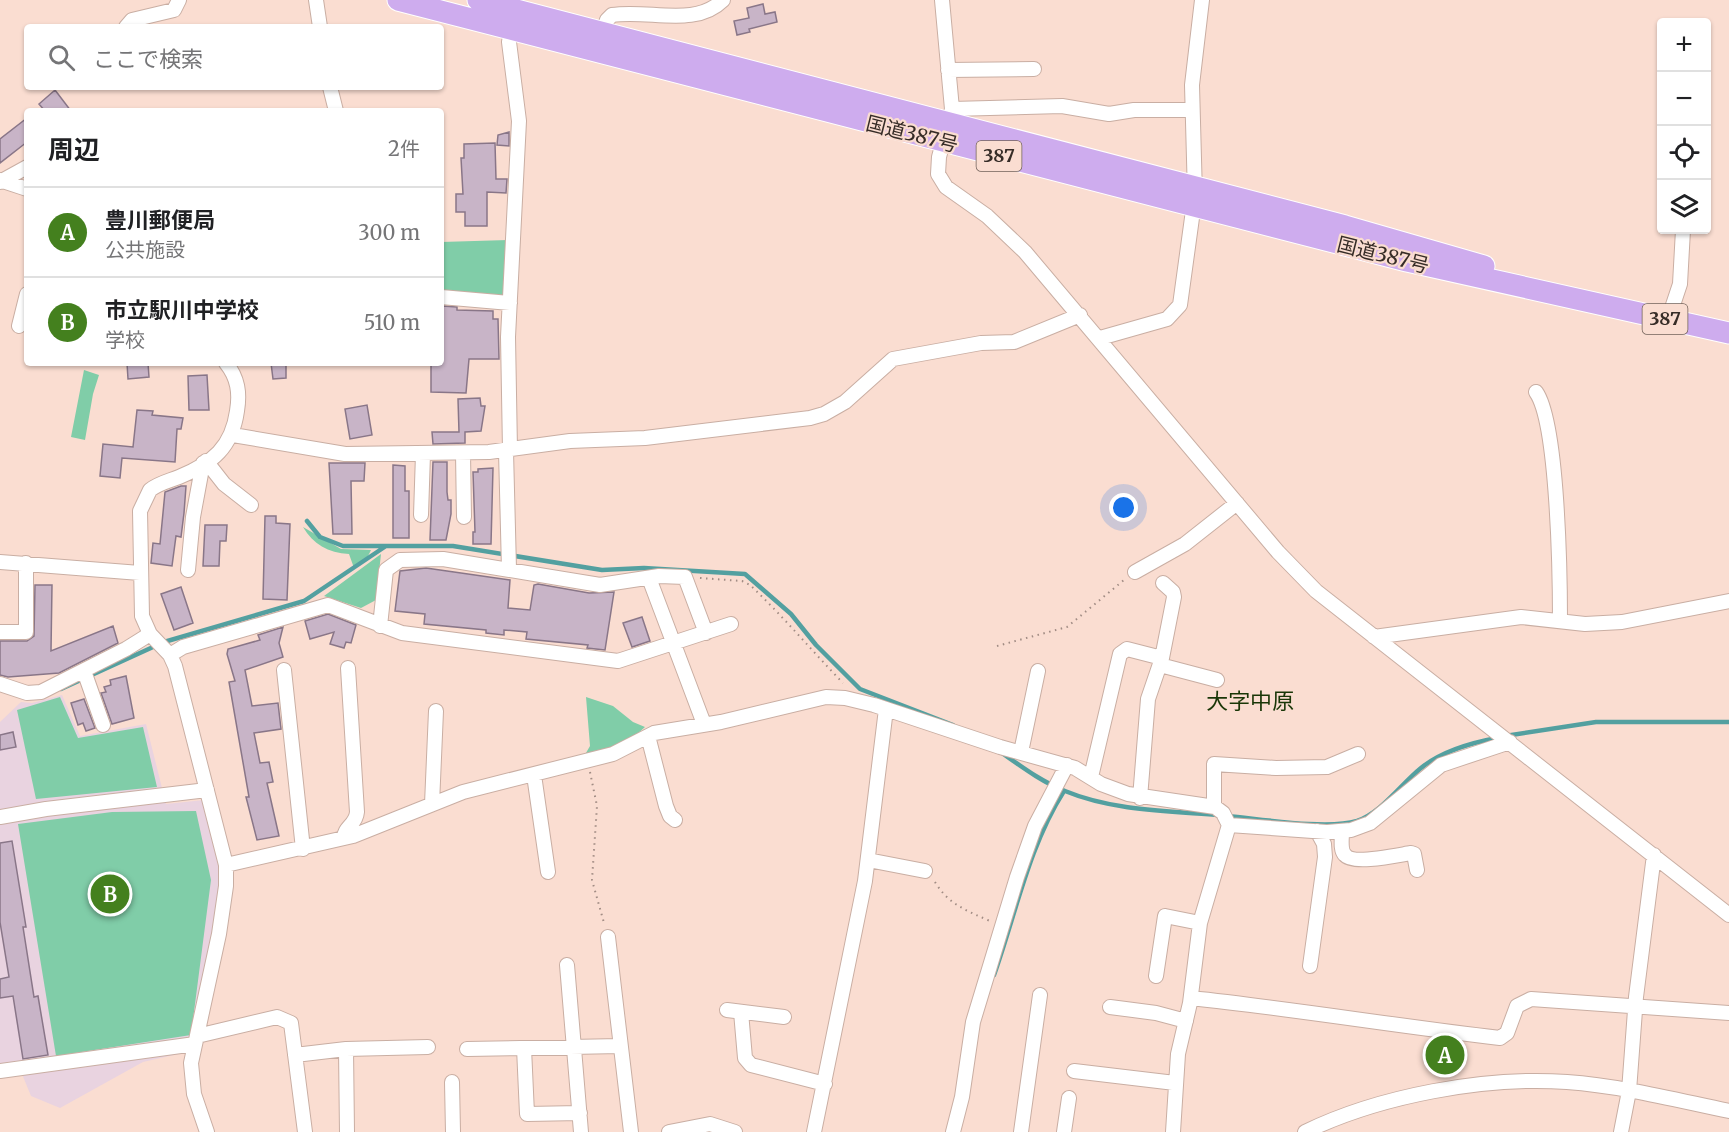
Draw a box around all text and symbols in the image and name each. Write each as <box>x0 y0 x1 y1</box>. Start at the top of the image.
map controls <box>1657 18 1711 234</box>
button: + <box>1657 18 1711 72</box>
search box <box>24 24 444 90</box>
icon: search <box>45 41 78 74</box>
text: ここで検索 <box>93 45 203 73</box>
button: − <box>1657 72 1711 126</box>
street label: 国道387号 <box>863 110 961 157</box>
button: locate <box>1657 126 1711 180</box>
text: 周辺 <box>48 133 100 166</box>
text: 2件 <box>388 136 420 161</box>
road number: 387 <box>976 141 1022 171</box>
button: layers <box>1657 180 1711 234</box>
text: 豊川郵便局 <box>105 206 215 234</box>
text: A <box>60 220 75 245</box>
text: 300 m <box>358 220 420 245</box>
street label: 国道387号 <box>1334 231 1432 278</box>
text: 公共施設 <box>105 237 185 262</box>
text: 市立駅川中学校 <box>105 296 259 324</box>
road number: 387 <box>1642 304 1688 334</box>
text: B <box>61 310 74 335</box>
text: 510 m <box>364 310 420 335</box>
text: 学校 <box>105 327 145 352</box>
your location <box>1109 493 1138 522</box>
district label: 大字中原 <box>1206 687 1294 715</box>
pin: B <box>90 872 130 916</box>
pin: A <box>1426 1032 1464 1078</box>

